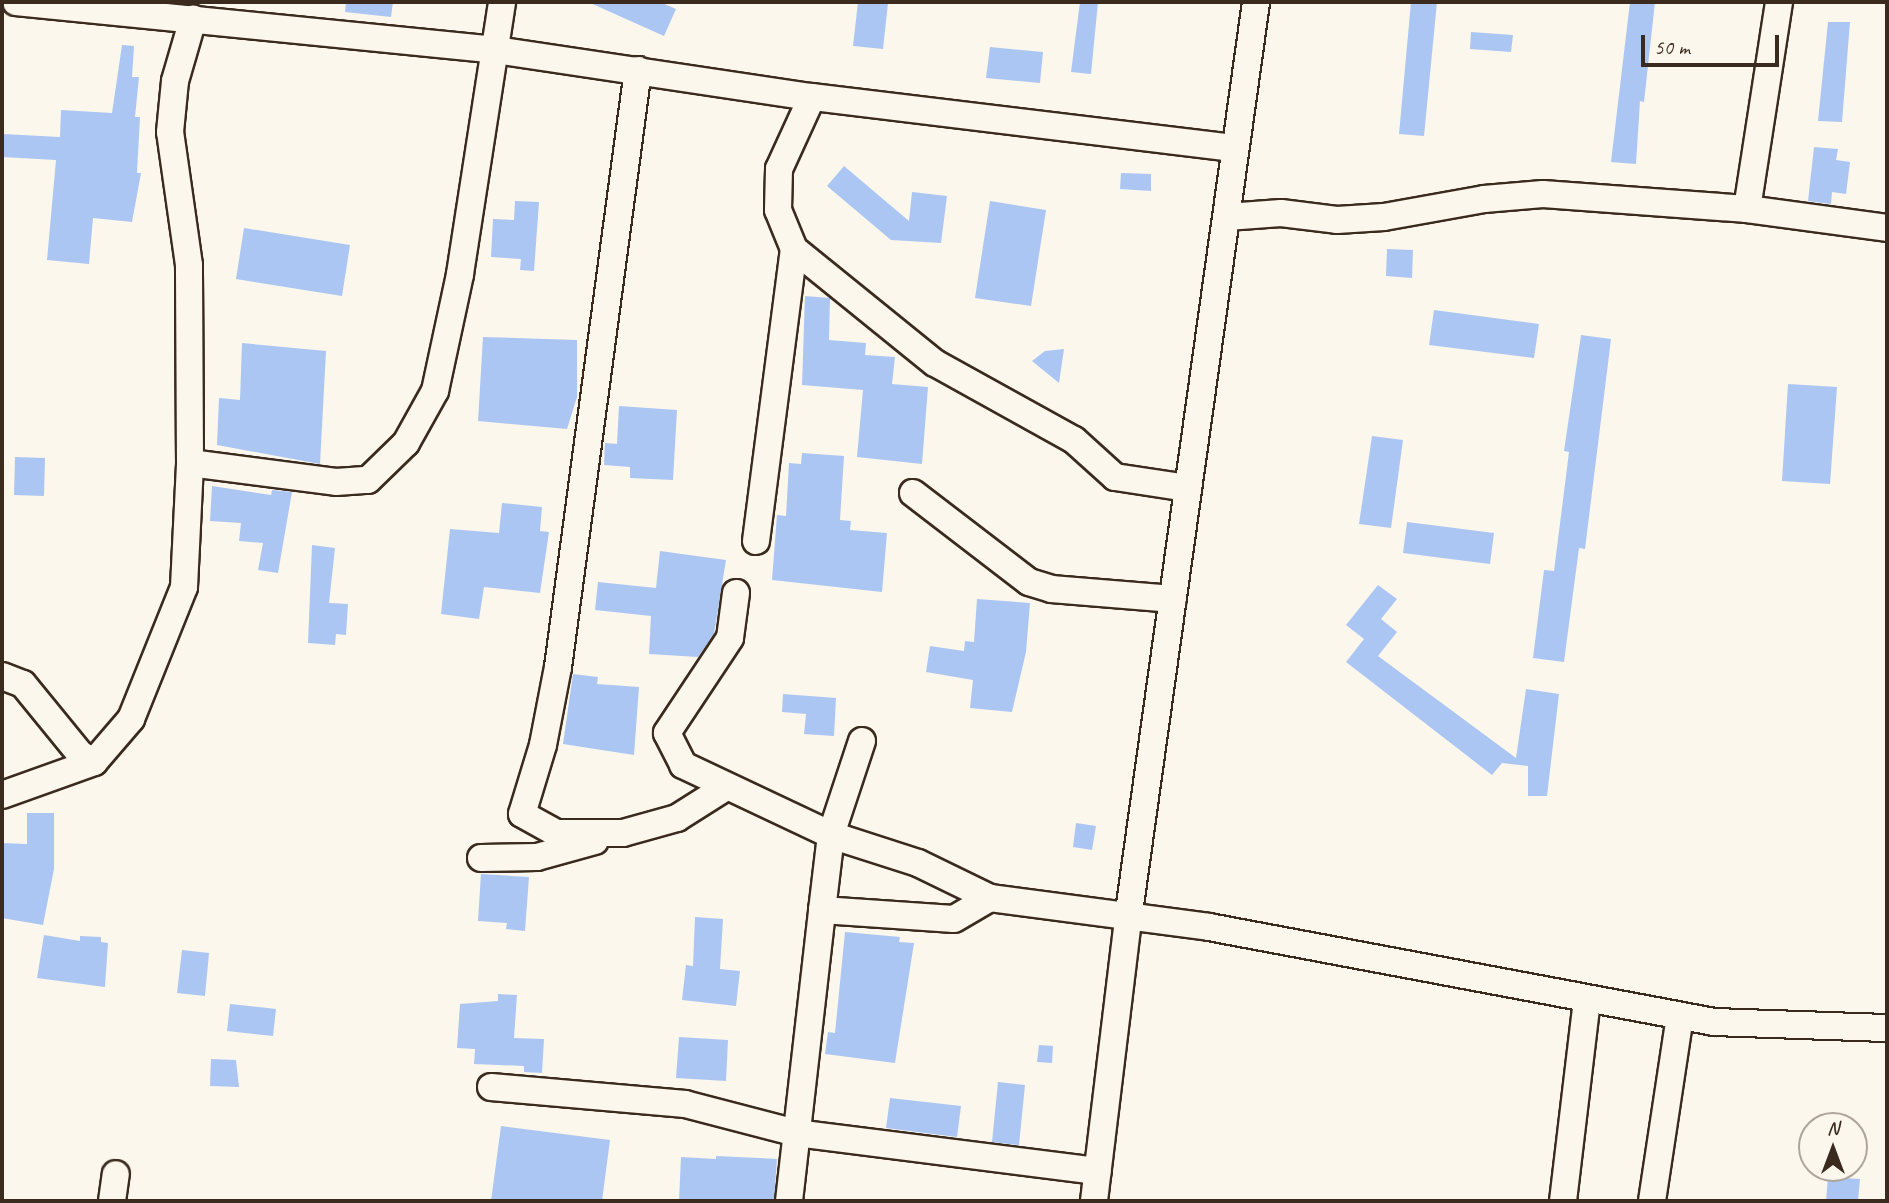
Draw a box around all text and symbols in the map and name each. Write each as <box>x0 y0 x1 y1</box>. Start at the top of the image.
scale bar <box>1644 21 1782 65</box>
text: 50 m <box>1654 34 1690 60</box>
north arrow <box>1798 1112 1868 1182</box>
text: N <box>1827 1116 1839 1140</box>

